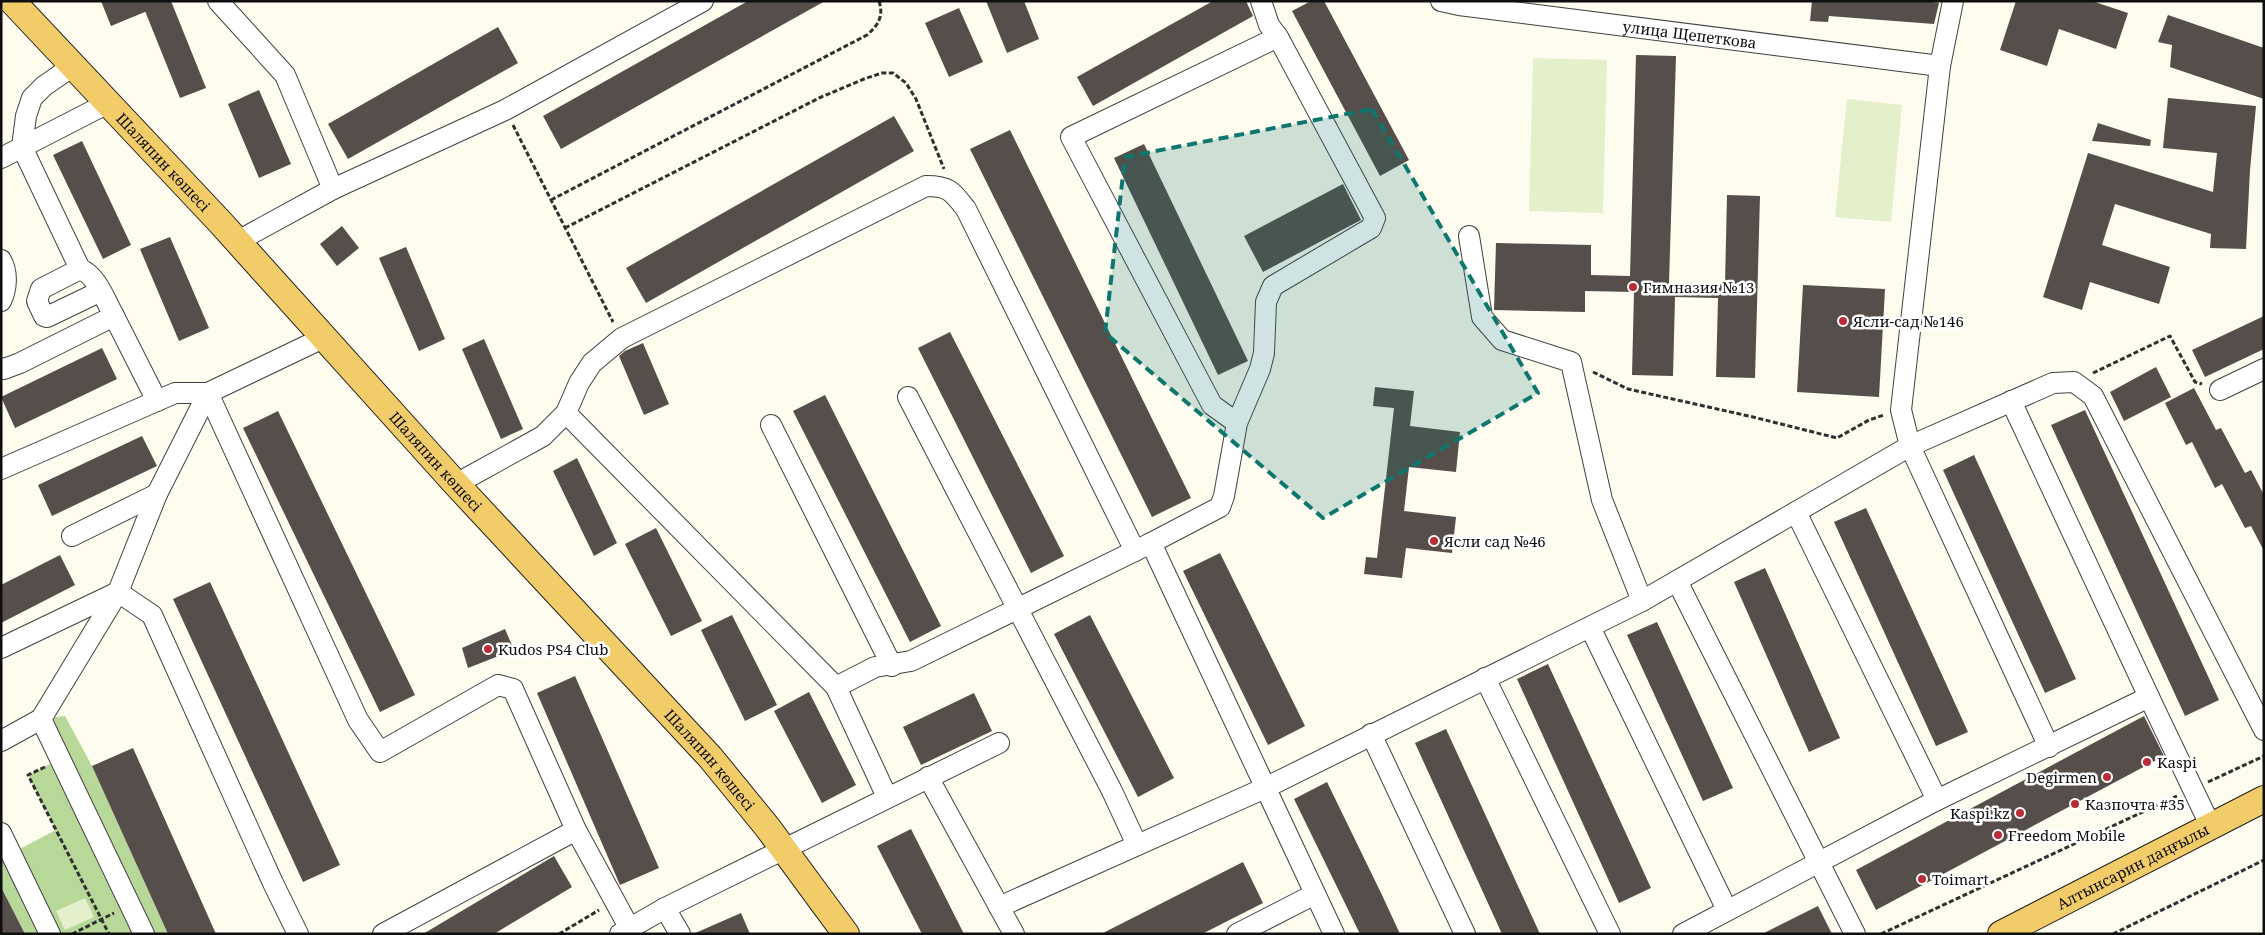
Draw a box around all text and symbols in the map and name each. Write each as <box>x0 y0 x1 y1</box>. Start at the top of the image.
street label: улица Щепеткова <box>1622 16 1758 53</box>
street label: Шаляпин көшесі <box>112 108 215 216</box>
place label: Гимназия №13 <box>1643 277 1754 297</box>
marker: Гимназия №13 <box>1627 281 1639 293</box>
place label: Ясли-сад №146 <box>1852 311 1964 331</box>
marker: Ясли-сад №146 <box>1837 315 1849 327</box>
street label: Шаляпин көшесі <box>385 407 487 516</box>
place label: Ясли сад №46 <box>1443 531 1546 551</box>
marker: Ясли сад №46 <box>1428 535 1440 547</box>
place label: Kudos PS4 Club <box>498 639 608 659</box>
marker: Kudos PS4 Club <box>482 643 494 655</box>
street label: Шаляпин көшесі <box>660 705 760 815</box>
place label: Kaspi <box>2157 752 2197 772</box>
marker: Kaspi <box>2141 756 2153 768</box>
place label: Degirmen <box>2026 767 2097 787</box>
marker: Degirmen <box>2101 771 2113 783</box>
place label: Казпочта #35 <box>2085 794 2185 814</box>
marker: Казпочта #35 <box>2069 798 2081 810</box>
place label: Kaspi.kz <box>1950 803 2010 823</box>
marker: Kaspi.kz <box>2014 807 2026 819</box>
street label: Алтынсарин даңғылы <box>2053 819 2212 914</box>
place label: Freedom Mobile <box>2008 825 2125 845</box>
marker: Freedom Mobile <box>1992 829 2004 841</box>
place label: Toimart <box>1932 869 1989 889</box>
marker: Toimart <box>1916 873 1928 885</box>

